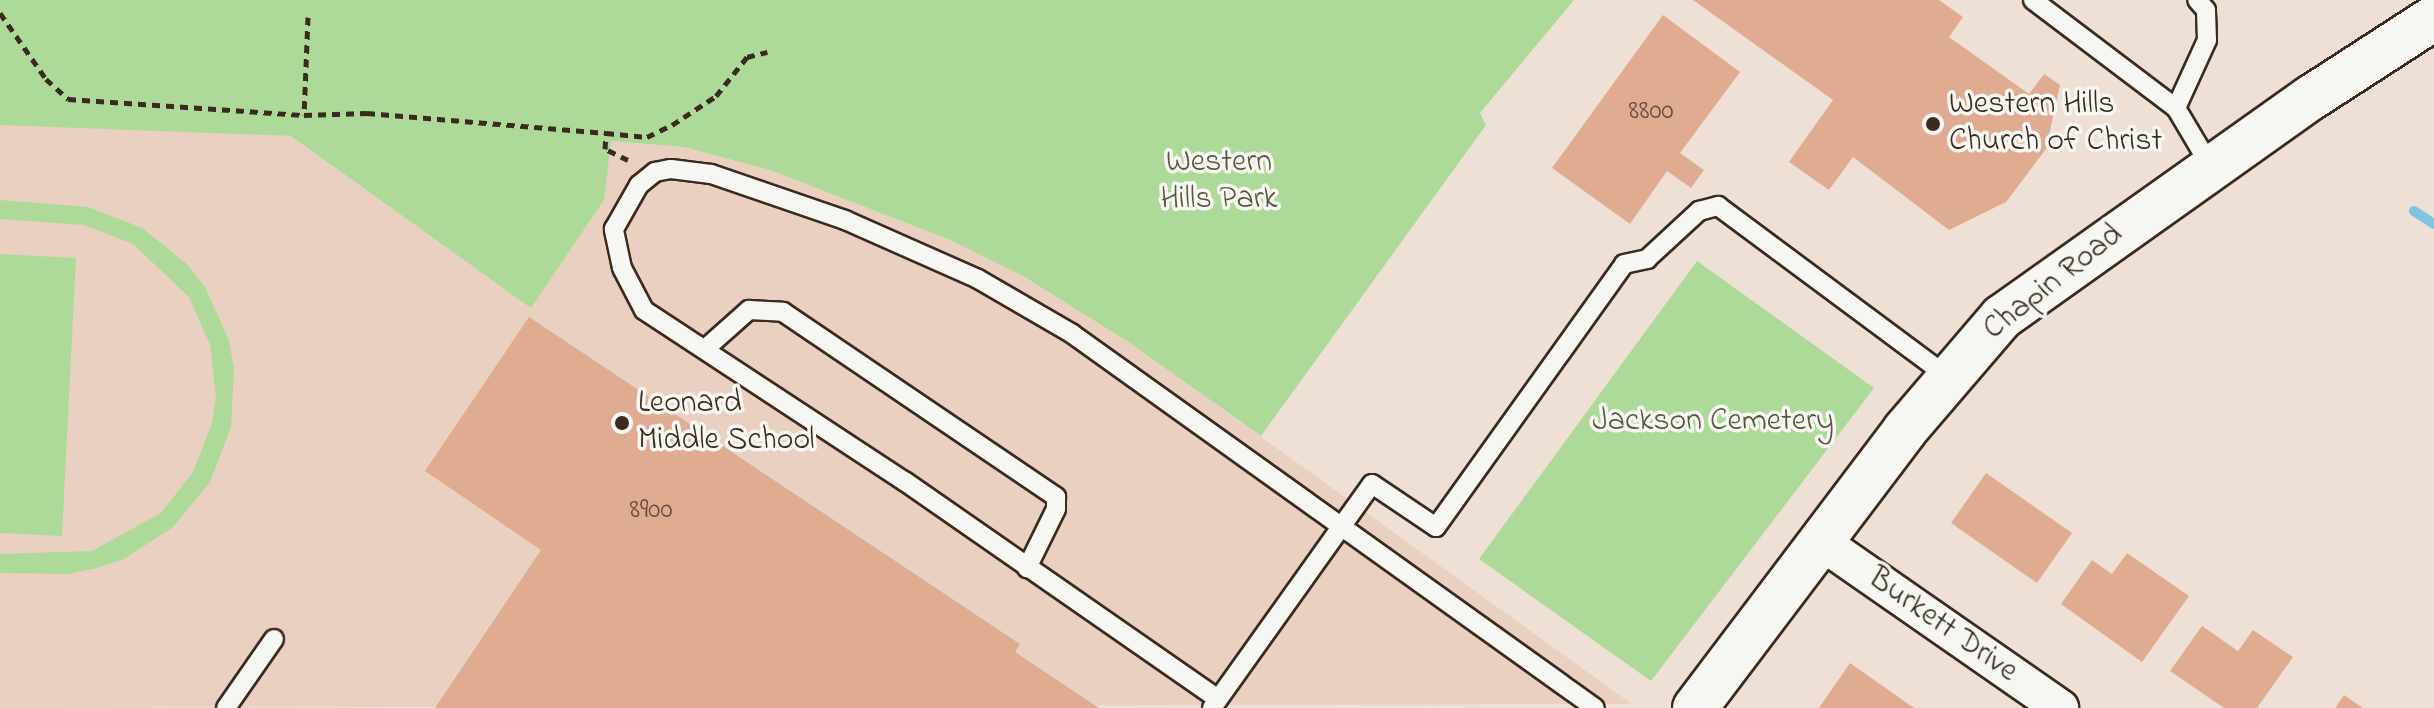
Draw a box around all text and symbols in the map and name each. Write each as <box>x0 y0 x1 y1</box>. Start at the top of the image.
place label: Western Hills Church of Christ <box>1949 87 2162 162</box>
house number: 8800 <box>1628 95 1674 129</box>
marker: Western Hills Church of Christ <box>1924 115 1942 133</box>
park label: Western Hills Park <box>1160 145 1278 220</box>
street label: Chapin Road <box>1977 217 2131 349</box>
place label: Leonard Middle School <box>638 386 815 461</box>
park label: Jackson Cemetery <box>1592 403 1834 441</box>
marker: Leonard Middle School <box>613 414 631 432</box>
house number: 8900 <box>629 494 673 528</box>
street label: Burkett Drive <box>1860 560 2024 692</box>

